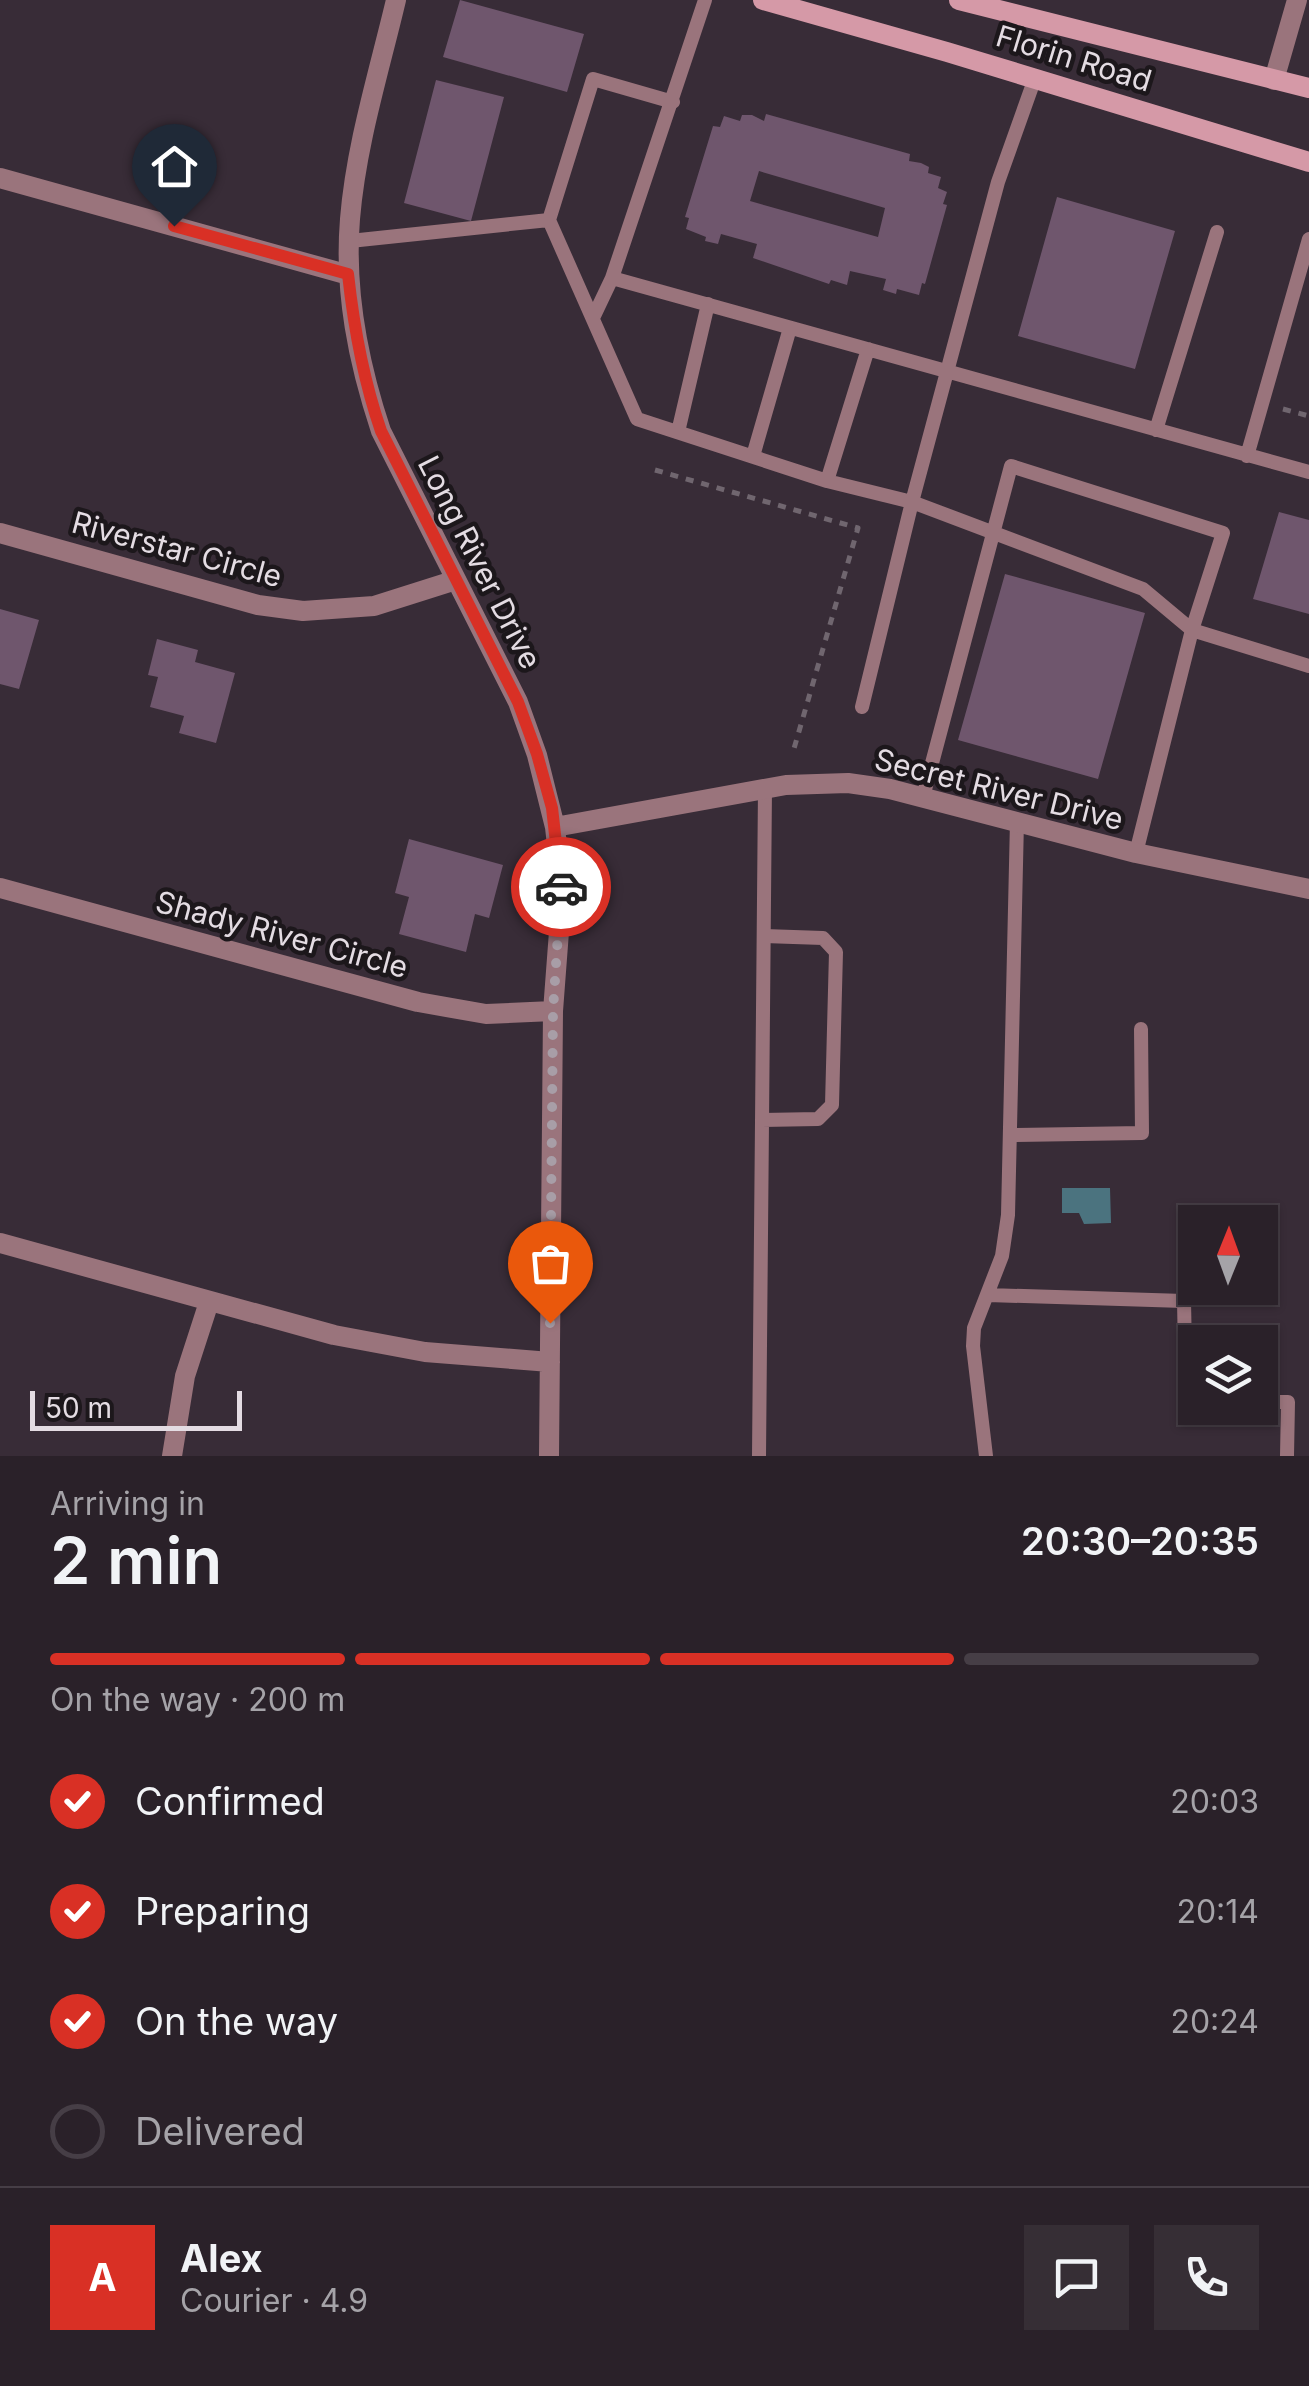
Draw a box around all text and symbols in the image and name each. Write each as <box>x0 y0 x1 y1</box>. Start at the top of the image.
street label: Florin Road <box>992 17 1156 99</box>
pin <box>132 124 217 227</box>
icon: home <box>147 139 202 194</box>
street label: Long River Drive <box>411 450 549 674</box>
street label: Riverstar Circle <box>68 504 286 594</box>
street label: Secret River Drive <box>871 741 1127 837</box>
courier <box>511 837 611 937</box>
icon: car <box>534 860 589 915</box>
street label: Shady River Circle <box>152 883 412 985</box>
north arrow <box>1178 1205 1278 1305</box>
map controls <box>1178 1205 1278 1425</box>
pin <box>508 1221 593 1324</box>
icon: bag <box>523 1236 578 1291</box>
button: layers <box>1178 1325 1278 1425</box>
scale bar <box>30 1386 242 1430</box>
text: 50 m <box>45 1391 112 1425</box>
text: Arriving in <box>50 1484 205 1523</box>
text: 20:30–20:35 <box>1021 1518 1259 1564</box>
text: 2 min <box>50 1521 222 1600</box>
text: On the way · 200 m <box>50 1680 345 1719</box>
icon: check <box>50 1774 105 1829</box>
text: Confirmed <box>135 1778 325 1824</box>
text: 20:03 <box>1170 1782 1259 1821</box>
icon: check <box>50 1884 105 1939</box>
text: Preparing <box>135 1888 310 1934</box>
text: 20:14 <box>1176 1892 1259 1931</box>
icon: check <box>50 1994 105 2049</box>
text: On the way <box>135 1998 338 2044</box>
text: 20:24 <box>1170 2002 1259 2041</box>
text: Delivered <box>135 2108 305 2154</box>
button: chat <box>1024 2225 1129 2330</box>
button: phone <box>1154 2225 1259 2330</box>
text: Alex <box>180 2235 263 2281</box>
text: A <box>88 2254 117 2300</box>
text: Courier · 4.9 <box>180 2281 368 2320</box>

